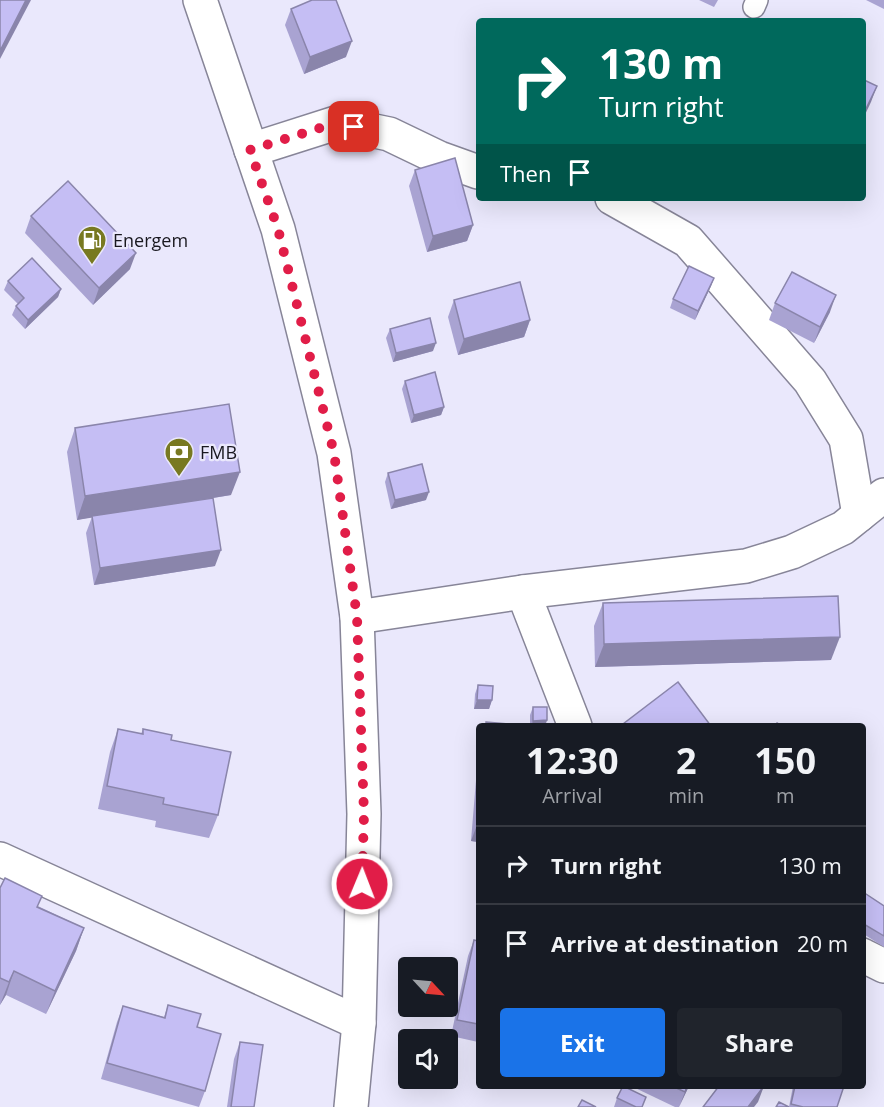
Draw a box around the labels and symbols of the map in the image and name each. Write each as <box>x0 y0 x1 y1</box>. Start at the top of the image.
pin <box>328 101 379 152</box>
fuel station icon: Energem <box>76 224 108 266</box>
place label: Energem <box>113 228 188 252</box>
bank icon: FMB <box>163 436 195 478</box>
place label: FMB <box>200 440 237 464</box>
position arrow <box>330 852 394 916</box>
north arrow <box>398 957 458 1017</box>

